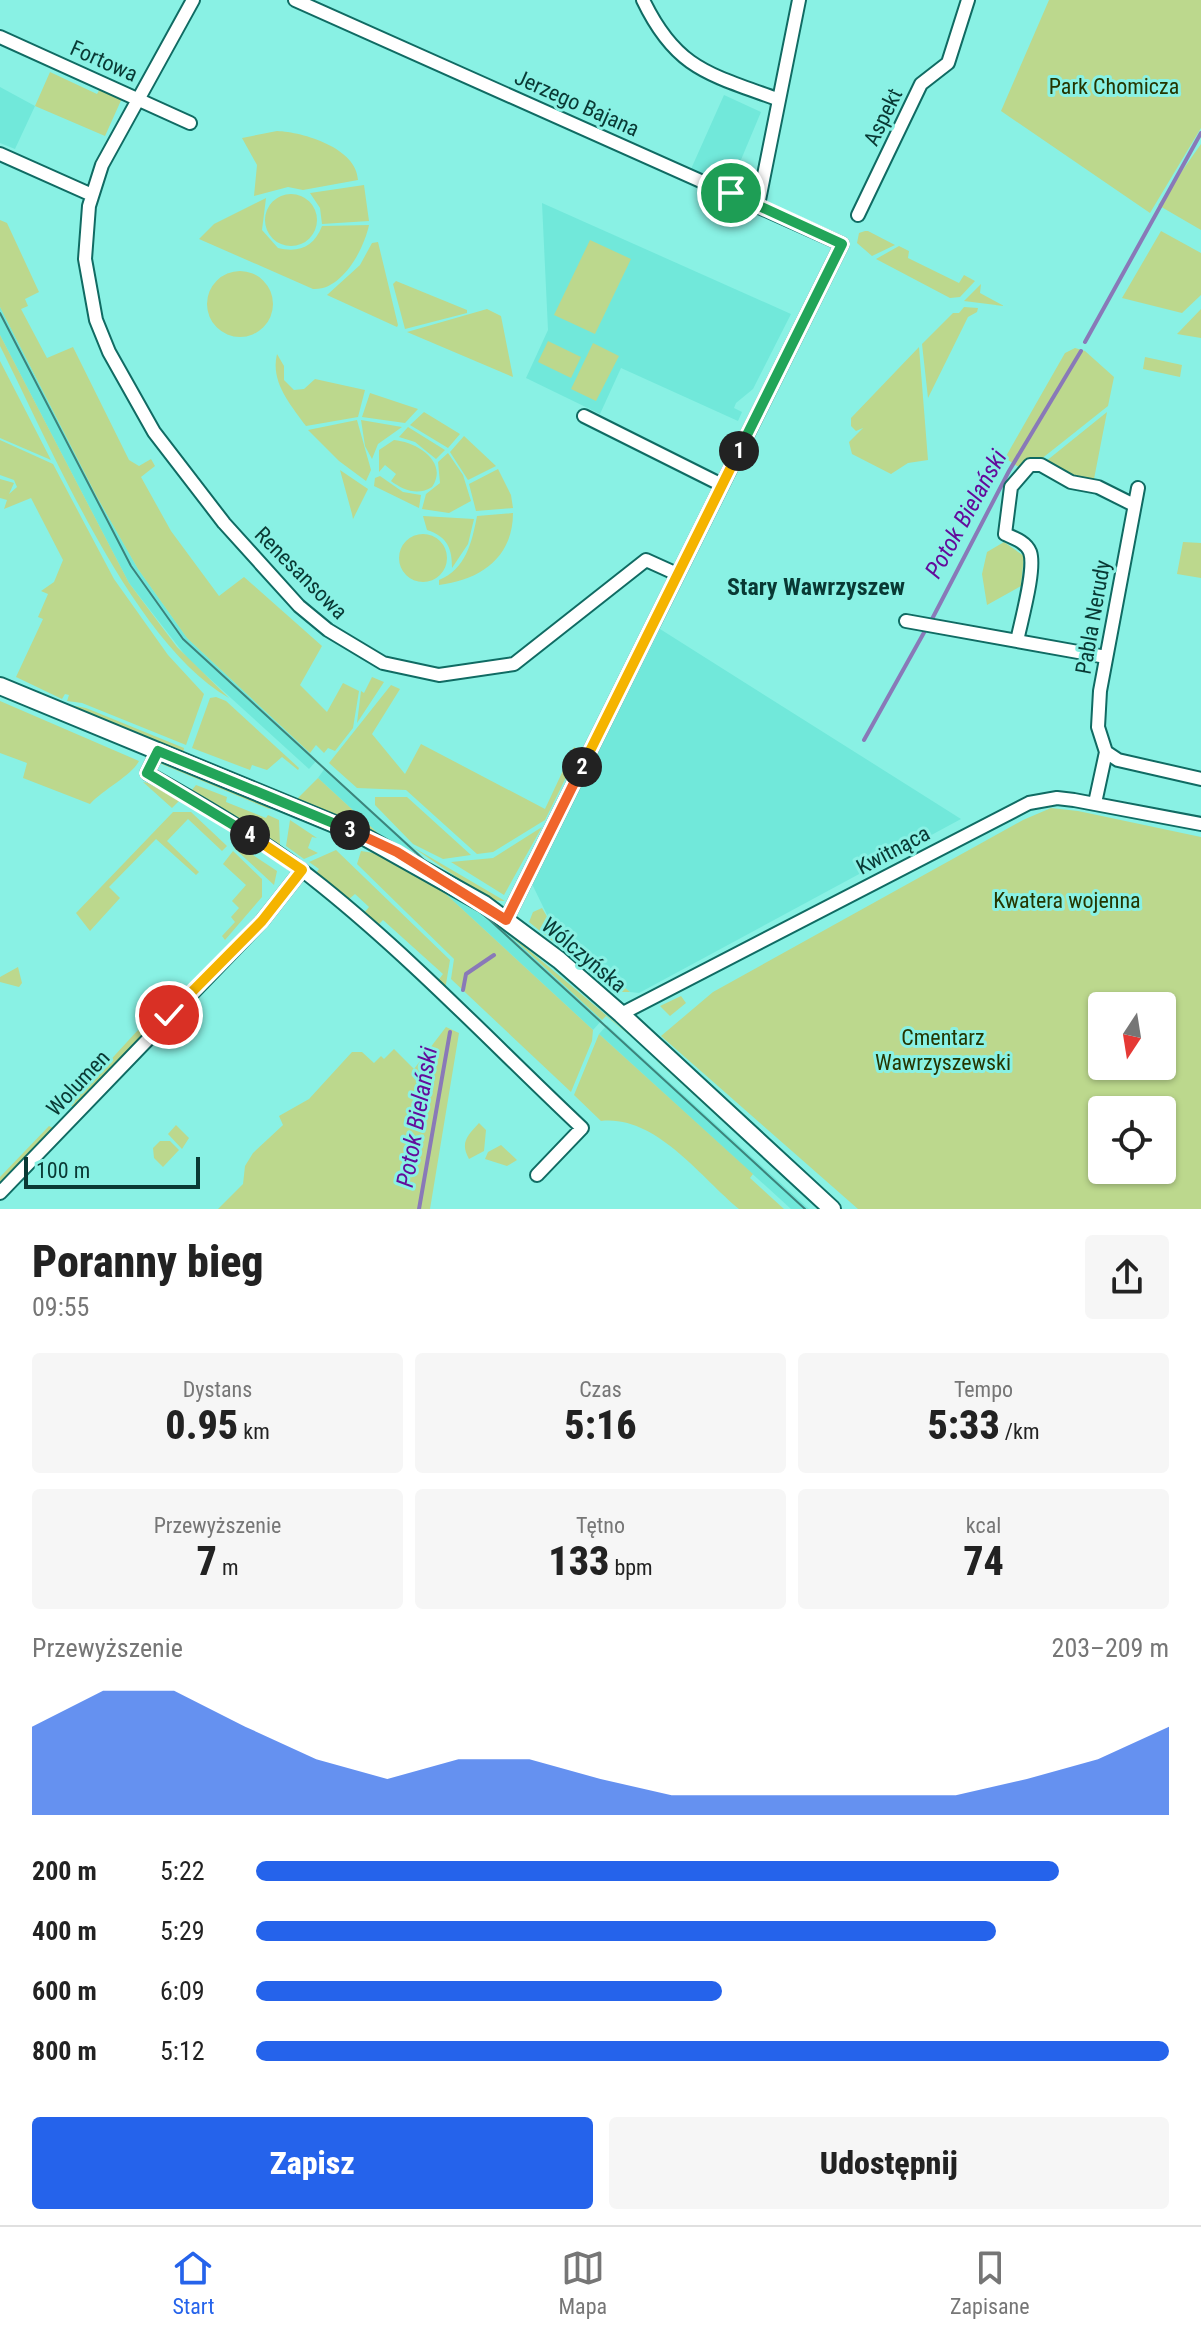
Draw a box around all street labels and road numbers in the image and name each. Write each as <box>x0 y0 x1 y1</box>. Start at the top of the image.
street label: Fortowa <box>67 35 141 87</box>
street label: Jerzego Bajana <box>511 64 643 142</box>
street label: Aspekt <box>859 84 907 150</box>
street label: Renesansowa <box>250 522 352 624</box>
street label: Pabla Nerudy <box>1071 558 1115 676</box>
street label: Kwitnąca <box>852 820 934 880</box>
street label: Wólczyńska <box>537 912 631 998</box>
street label: Wolumen <box>41 1045 115 1121</box>

